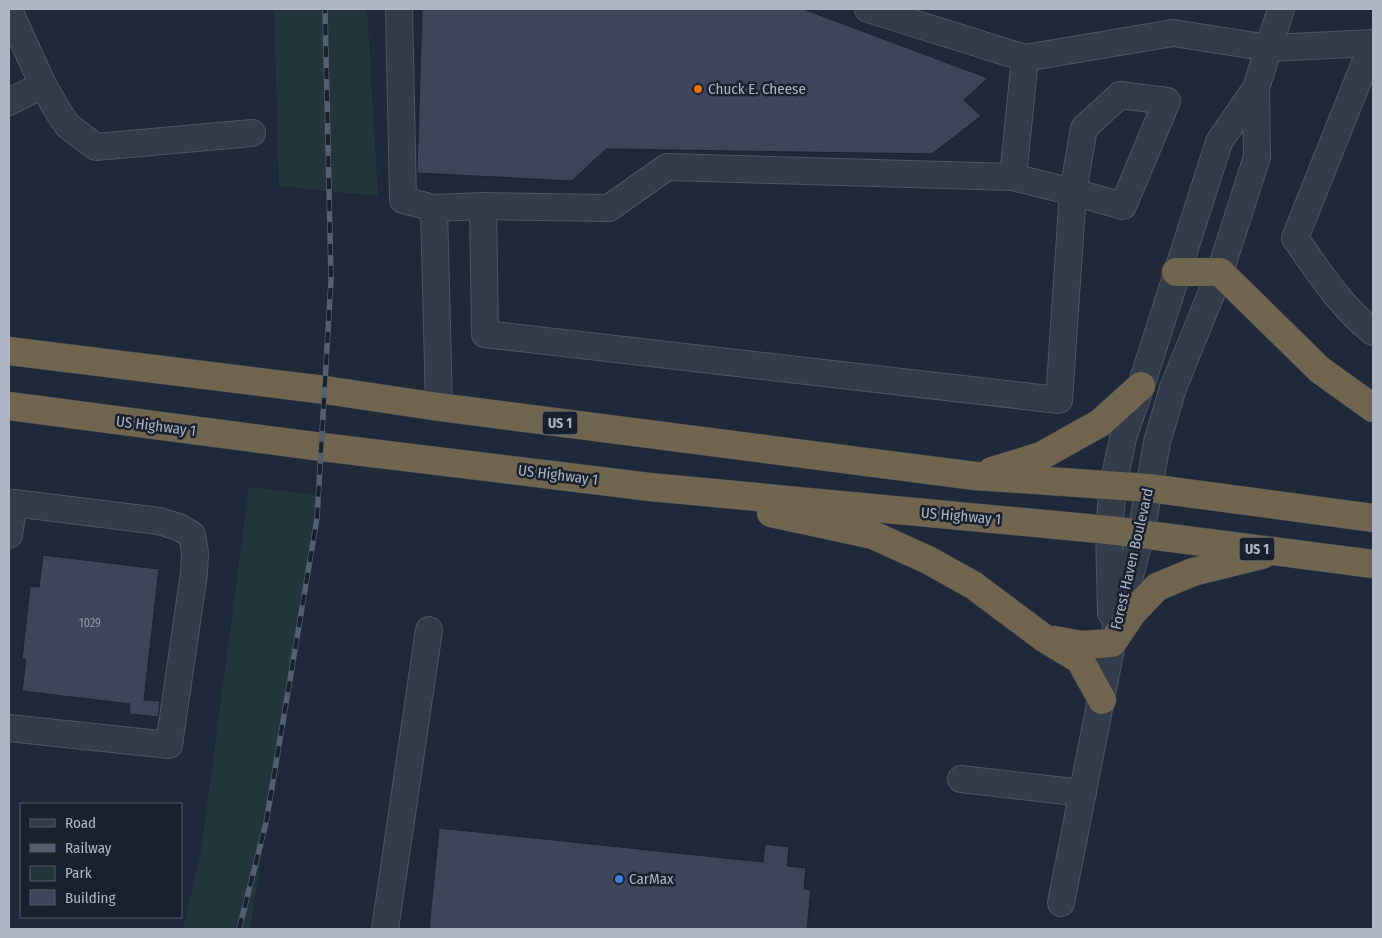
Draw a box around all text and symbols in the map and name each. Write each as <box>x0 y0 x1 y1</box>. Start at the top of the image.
place label: Chuck E. Cheese <box>708 80 806 98</box>
marker: Chuck E. Cheese <box>692 83 704 95</box>
street label: US Highway 1 <box>115 412 197 440</box>
road number: US 1 <box>542 412 578 434</box>
street label: US Highway 1 <box>517 461 599 489</box>
street label: Forest Haven Boulevard <box>1107 487 1157 631</box>
street label: US Highway 1 <box>920 504 1002 528</box>
road number: US 1 <box>1240 538 1274 560</box>
house number: 1029 <box>79 616 101 630</box>
legend <box>20 803 182 918</box>
text: Road <box>65 814 96 832</box>
text: Railway <box>65 839 112 857</box>
text: Park <box>65 864 92 882</box>
place label: CarMax <box>629 870 674 888</box>
marker: CarMax <box>613 873 625 885</box>
text: Building <box>65 889 116 907</box>

